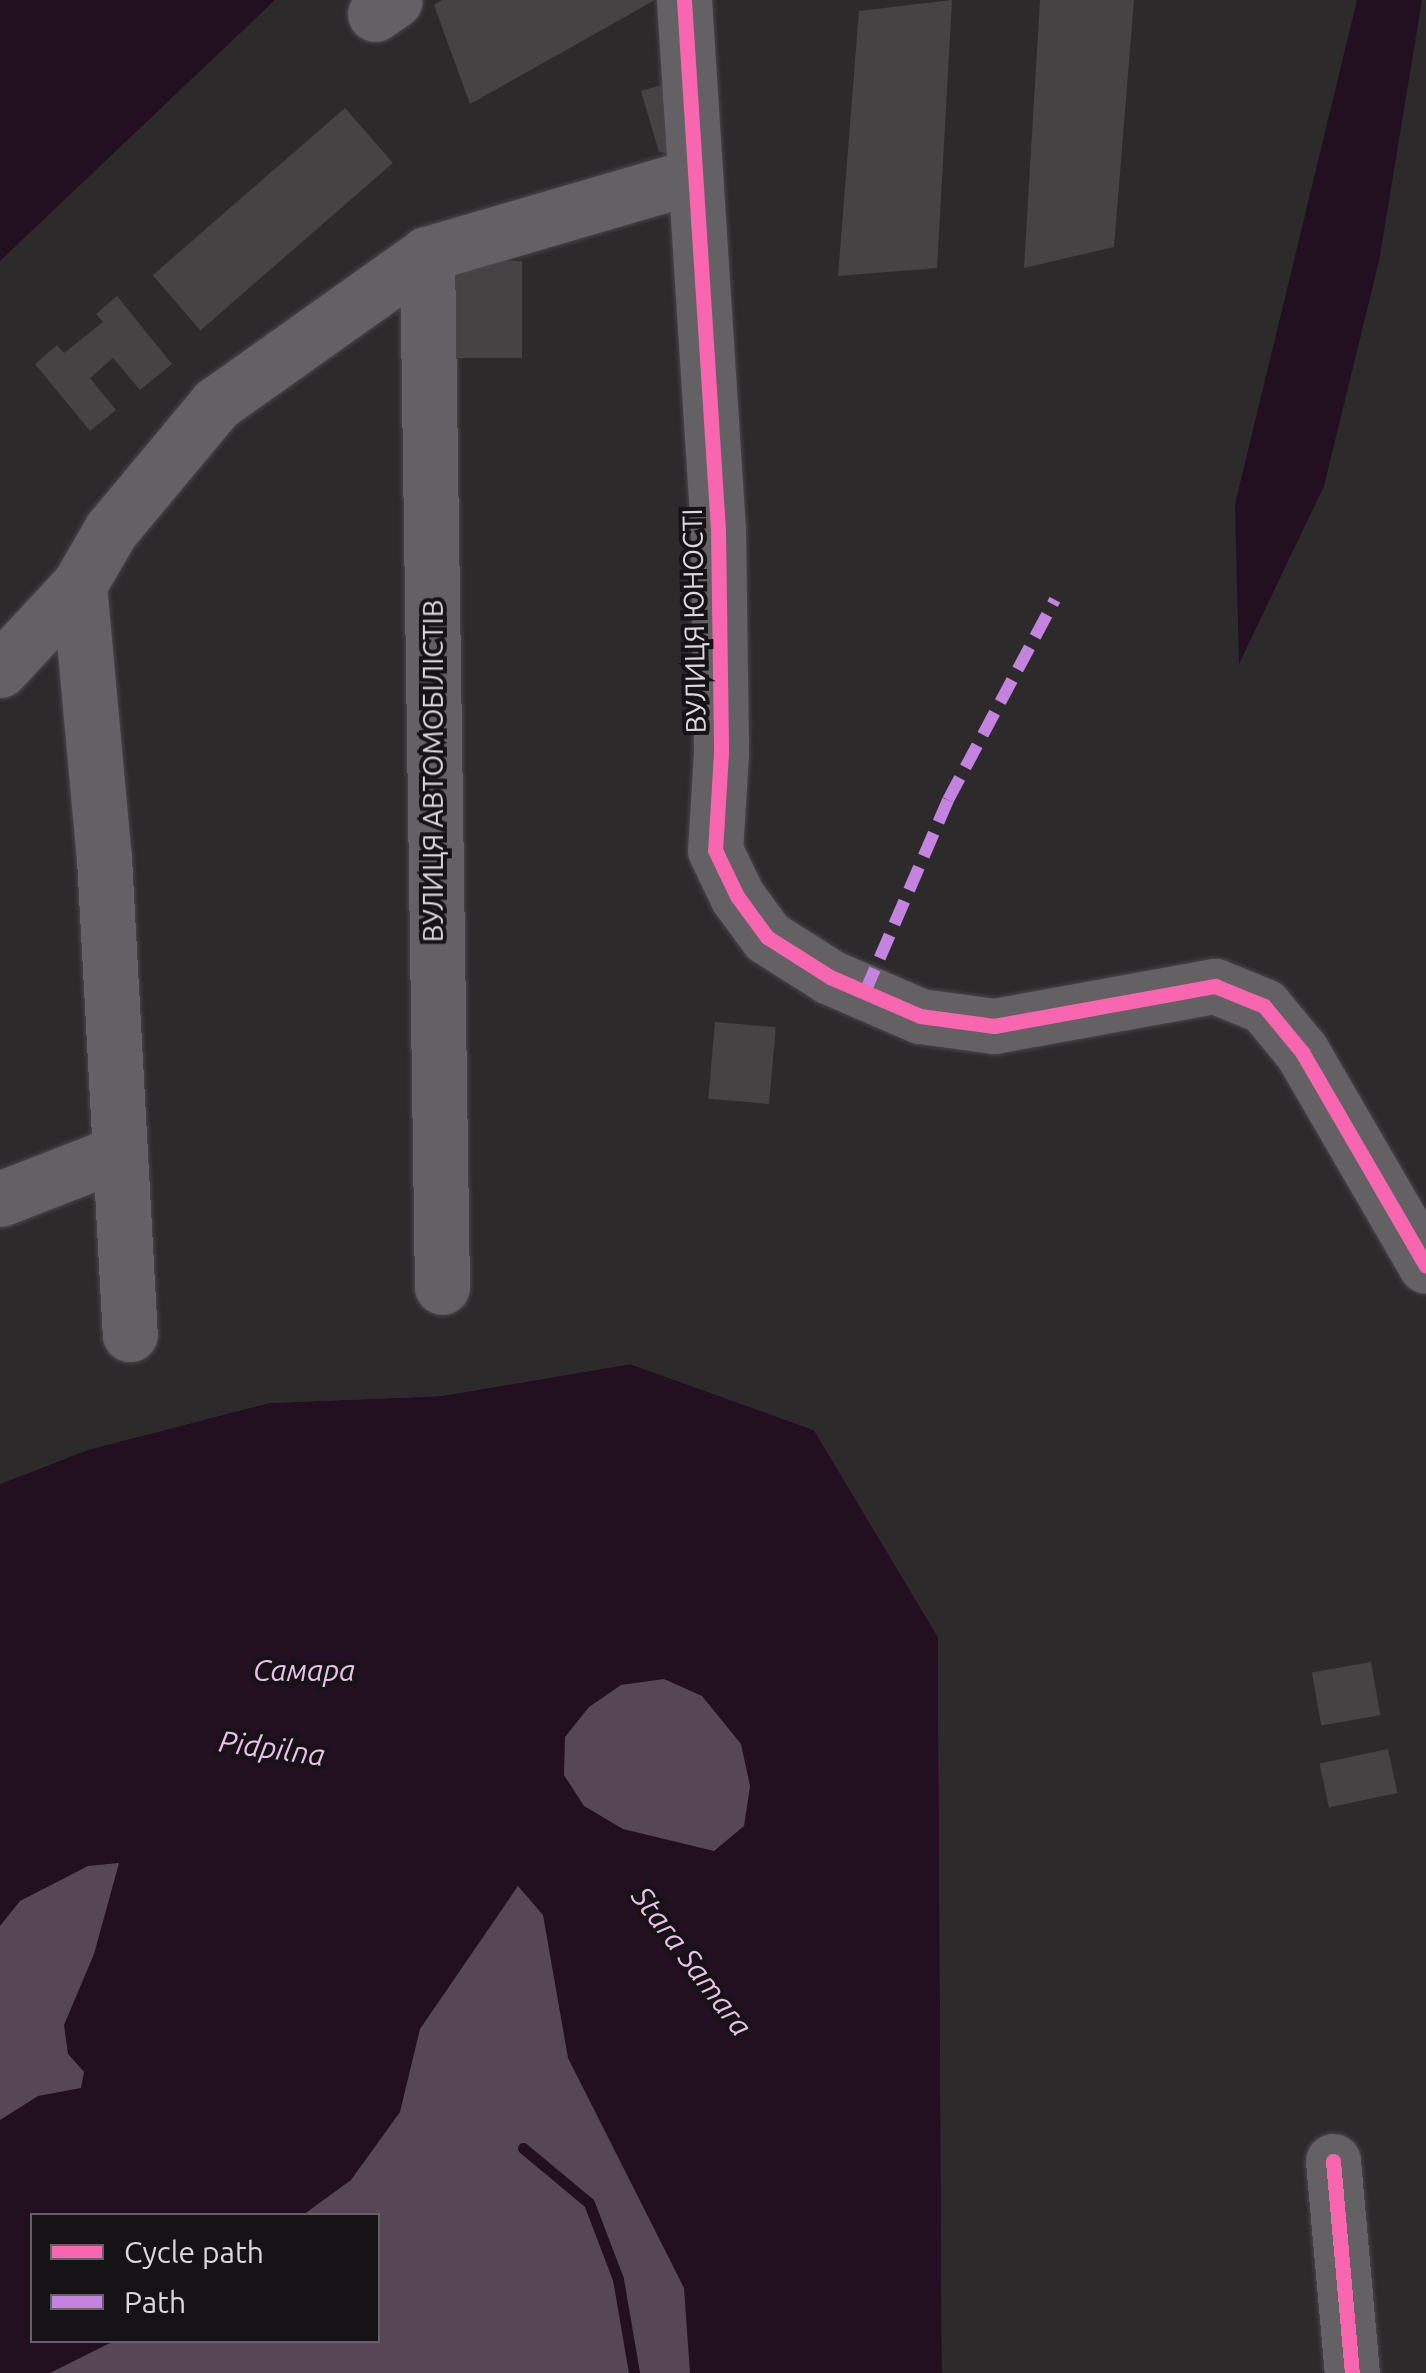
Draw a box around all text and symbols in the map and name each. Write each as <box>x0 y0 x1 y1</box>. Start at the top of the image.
street label: ВУЛИЦЯ ЮНОСТІ <box>675 508 713 734</box>
street label: ВУЛИЦЯ АВТОМОБІЛІСТІВ <box>416 600 450 942</box>
water label: Самара <box>253 1652 355 1688</box>
water label: Pidpilna <box>217 1723 327 1773</box>
water label: Stara Samara <box>624 1879 760 2043</box>
legend <box>30 2213 380 2343</box>
text: Cycle path <box>124 2235 264 2269</box>
text: Path <box>124 2285 186 2319</box>

